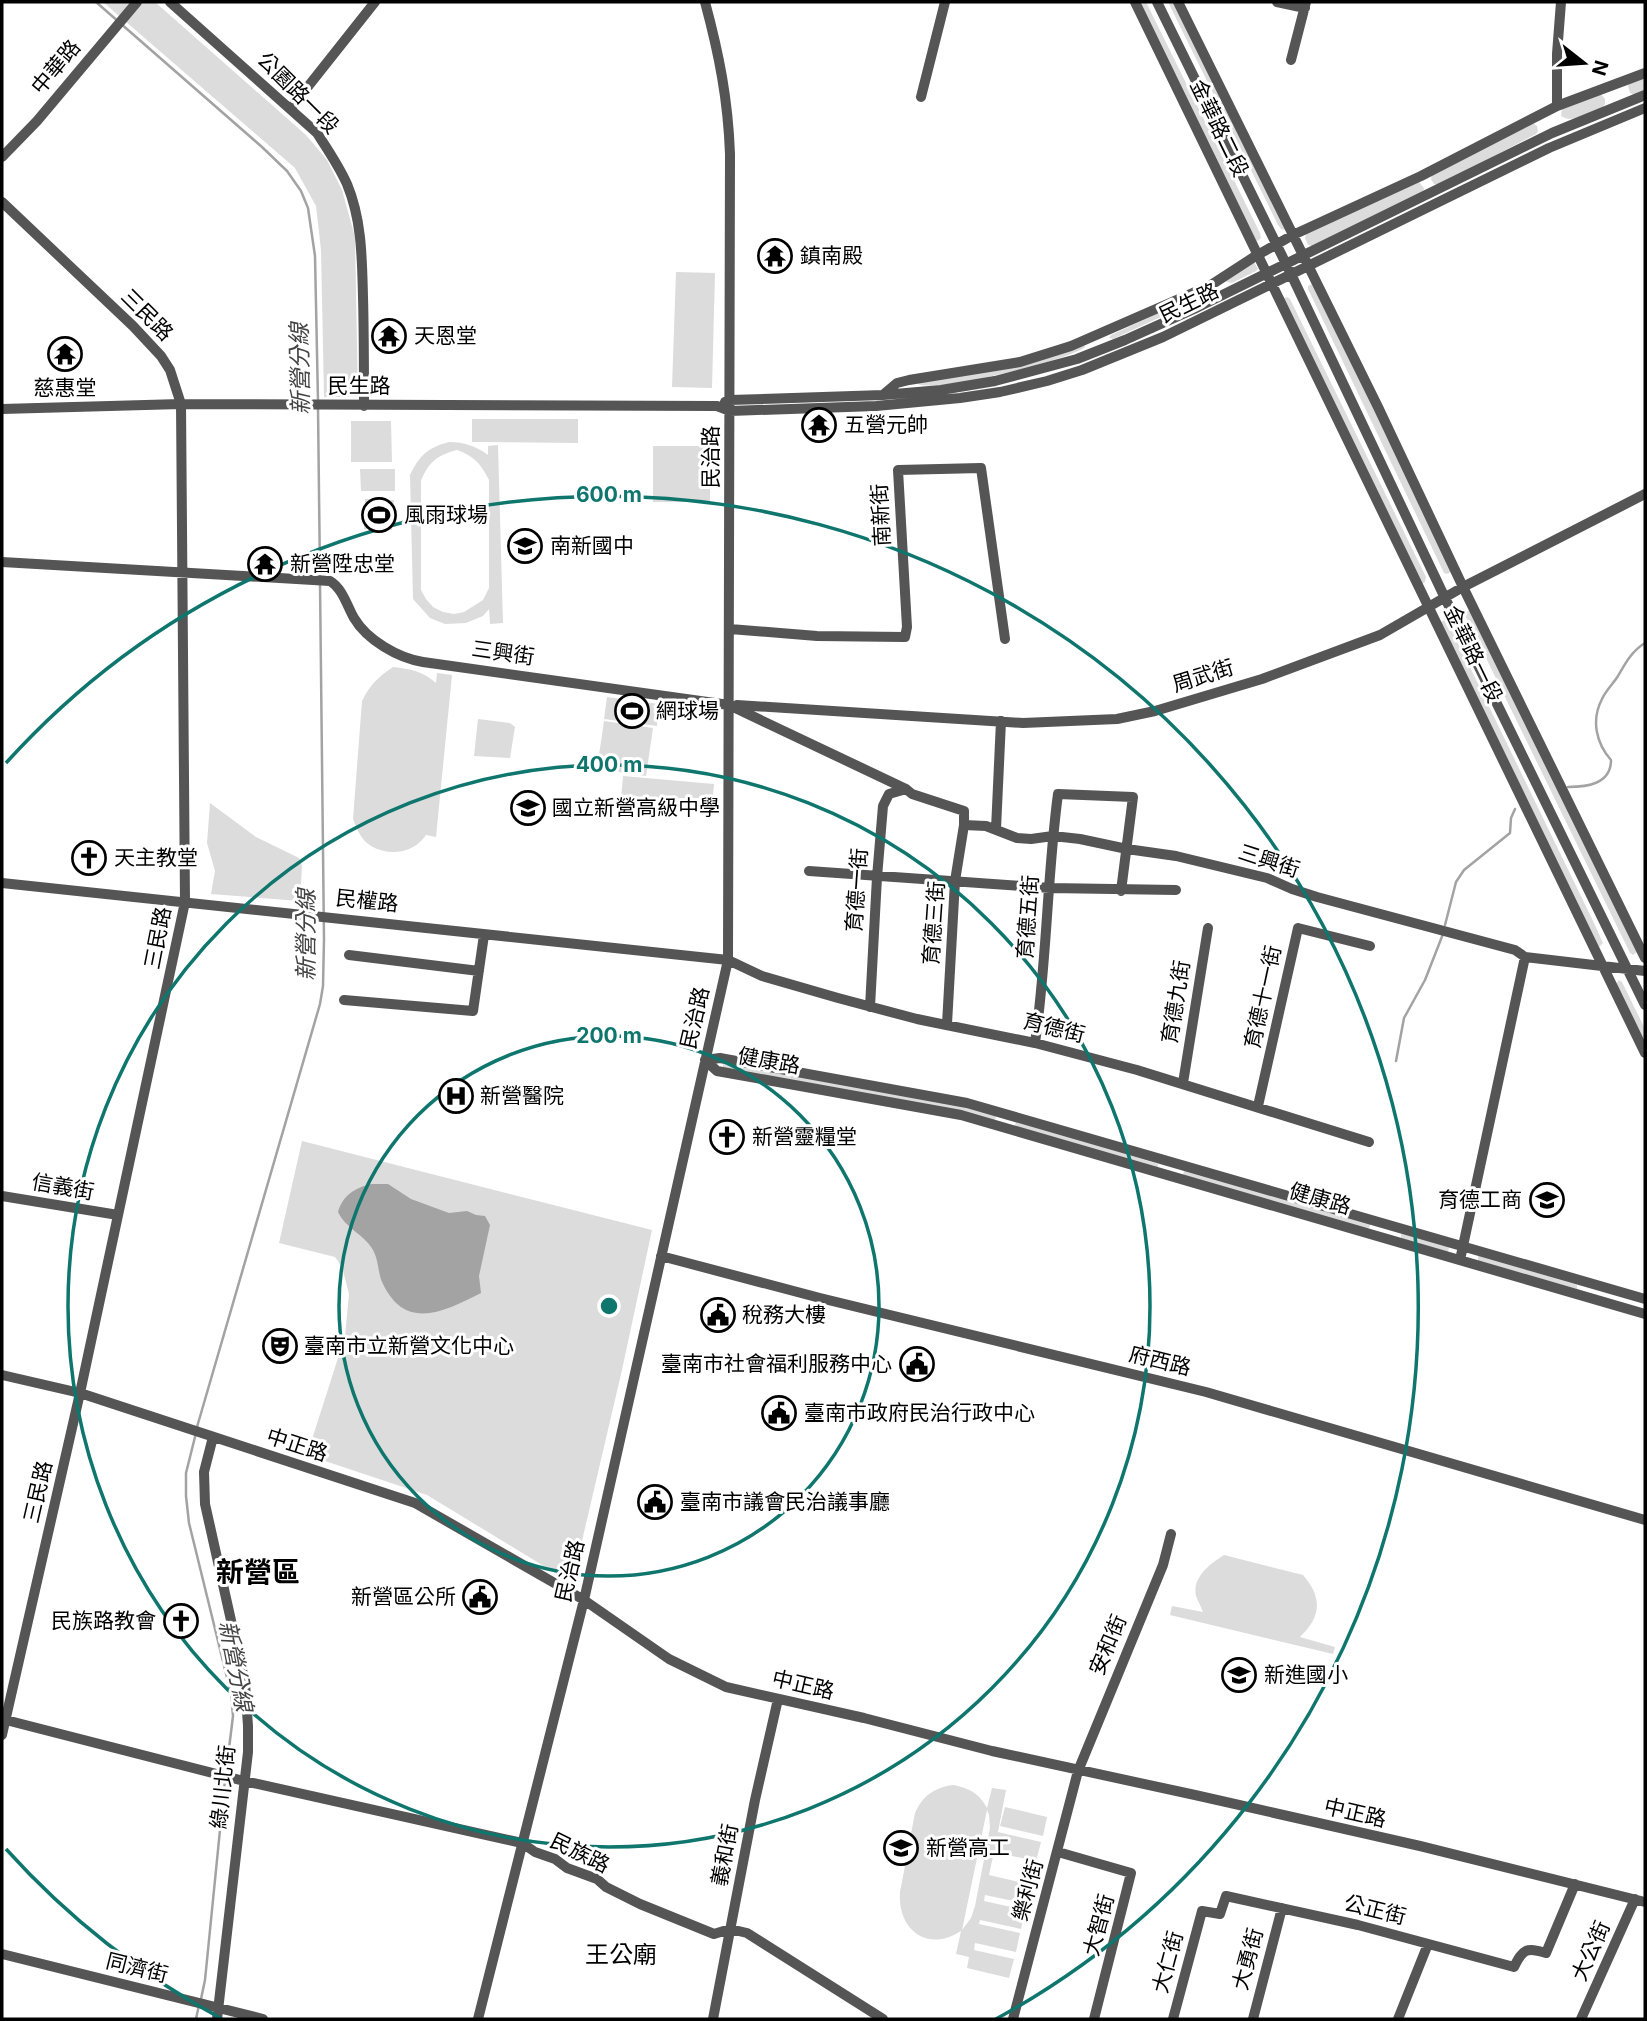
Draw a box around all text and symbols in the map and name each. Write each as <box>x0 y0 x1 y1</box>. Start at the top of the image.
north arrow <box>1549 28 1619 98</box>
street label: 中華路 <box>26 35 85 99</box>
street label: 公園路一段 <box>252 47 344 139</box>
text: N <box>1587 58 1613 78</box>
street label: 金華路二段 <box>1185 75 1254 180</box>
temple icon: 鎮南殿 <box>756 237 794 275</box>
place label: 鎮南殿 <box>800 243 863 268</box>
street label: 民生路 <box>1155 278 1223 328</box>
street label: 三民路 <box>116 284 178 346</box>
temple icon: 天恩堂 <box>370 317 408 355</box>
water label: 新營分線 <box>285 320 315 415</box>
place label: 天恩堂 <box>414 323 477 348</box>
temple icon: 慈惠堂 <box>46 335 84 373</box>
street label: 民生路 <box>328 373 391 398</box>
place label: 慈惠堂 <box>34 375 97 400</box>
temple icon: 五營元帥 <box>800 406 838 444</box>
place label: 五營元帥 <box>844 412 928 437</box>
street label: 民治路 <box>698 426 723 489</box>
text: 600 m <box>576 482 642 507</box>
street label: 南新街 <box>866 483 895 547</box>
sports icon: 風雨球場 <box>360 496 398 534</box>
place label: 風雨球場 <box>404 502 488 527</box>
school or university icon: 南新國中 <box>506 527 544 565</box>
place label: 南新國中 <box>550 533 634 558</box>
temple icon: 新營陞忠堂 <box>246 545 284 583</box>
place label: 新營陞忠堂 <box>290 551 395 576</box>
street label: 金華路一段 <box>1439 601 1508 706</box>
street label: 三興街 <box>470 636 536 669</box>
street label: 周武街 <box>1169 654 1237 697</box>
sports icon: 網球場 <box>613 692 651 730</box>
place label: 網球場 <box>656 698 719 723</box>
text: 400 m <box>576 752 642 777</box>
school or university icon: 國立新營高級中學 <box>509 789 547 827</box>
place label: 國立新營高級中學 <box>552 795 720 820</box>
church icon: 天主教堂 <box>70 839 108 877</box>
street label: 三興街 <box>1235 839 1303 882</box>
place label: 天主教堂 <box>114 845 198 870</box>
street label: 育德一街 <box>841 847 872 933</box>
street label: 育德五街 <box>1012 874 1043 960</box>
street label: 育德三街 <box>918 880 949 966</box>
street label: 民權路 <box>334 885 400 916</box>
water label: 新營分線 <box>292 886 320 981</box>
street label: 三民路 <box>139 905 176 971</box>
street label: 育德十一街 <box>1239 943 1286 1051</box>
street label: 育德九街 <box>1157 958 1194 1045</box>
street label: 民治路 <box>675 984 714 1051</box>
street label: 育德街 <box>1021 1008 1088 1047</box>
text: 200 m <box>576 1023 642 1048</box>
street label: 健康路 <box>736 1043 802 1078</box>
hospital icon: 新營醫院 <box>437 1077 475 1115</box>
place label: 新營醫院 <box>480 1083 564 1108</box>
church icon: 新營靈糧堂 <box>708 1118 746 1156</box>
place label: 新營靈糧堂 <box>752 1124 857 1149</box>
street label: 信義街 <box>30 1169 96 1204</box>
street label: 健康路 <box>1286 1178 1354 1219</box>
school or university icon: 育德工商 <box>1528 1181 1566 1219</box>
place label: 育德工商 <box>1438 1187 1522 1212</box>
centre of rings <box>597 1294 621 1318</box>
public building icon: 稅務大樓 <box>699 1296 737 1334</box>
place label: 稅務大樓 <box>742 1302 826 1327</box>
theatre icon: 臺南市立新營文化中心 <box>261 1327 299 1365</box>
place label: 臺南市立新營文化中心 <box>304 1333 514 1358</box>
street label: 府西路 <box>1127 1341 1194 1380</box>
public building icon: 臺南市社會福利服務中心 <box>898 1345 936 1383</box>
place label: 臺南市社會福利服務中心 <box>661 1351 892 1376</box>
public building icon: 臺南市政府民治行政中心 <box>760 1394 798 1432</box>
place label: 臺南市政府民治行政中心 <box>804 1400 1035 1425</box>
street label: 中正路 <box>263 1423 331 1466</box>
street label: 三民路 <box>18 1458 57 1525</box>
public building icon: 臺南市議會民治議事廳 <box>636 1483 674 1521</box>
place label: 臺南市議會民治議事廳 <box>680 1489 890 1514</box>
street label: 民治路 <box>550 1537 589 1604</box>
district label: 新營區 <box>216 1555 300 1589</box>
public building icon: 新營區公所 <box>461 1578 499 1616</box>
place label: 新營區公所 <box>351 1584 456 1609</box>
church icon: 民族路教會 <box>162 1602 200 1640</box>
place label: 民族路教會 <box>51 1608 156 1633</box>
street label: 安和街 <box>1084 1611 1131 1679</box>
water label: 新營分線 <box>213 1618 259 1717</box>
school or university icon: 新進國小 <box>1220 1656 1258 1694</box>
place label: 新進國小 <box>1264 1662 1348 1687</box>
street label: 中正路 <box>770 1665 837 1704</box>
street label: 綠川北街 <box>206 1744 239 1830</box>
street label: 中正路 <box>1322 1793 1389 1832</box>
street label: 義和街 <box>706 1822 743 1888</box>
street label: 民族路 <box>546 1828 614 1878</box>
school or university icon: 新營高工 <box>882 1829 920 1867</box>
place label: 新營高工 <box>926 1835 1010 1860</box>
street label: 樂利街 <box>1007 1856 1048 1924</box>
street label: 公正街 <box>1342 1890 1409 1929</box>
street label: 大智街 <box>1078 1891 1119 1959</box>
street label: 大公街 <box>1566 1917 1615 1985</box>
street label: 大勇街 <box>1227 1925 1268 1993</box>
street label: 大仁街 <box>1147 1928 1188 1996</box>
district label: 王公廟 <box>585 1940 657 1969</box>
street label: 同濟街 <box>104 1948 171 1987</box>

